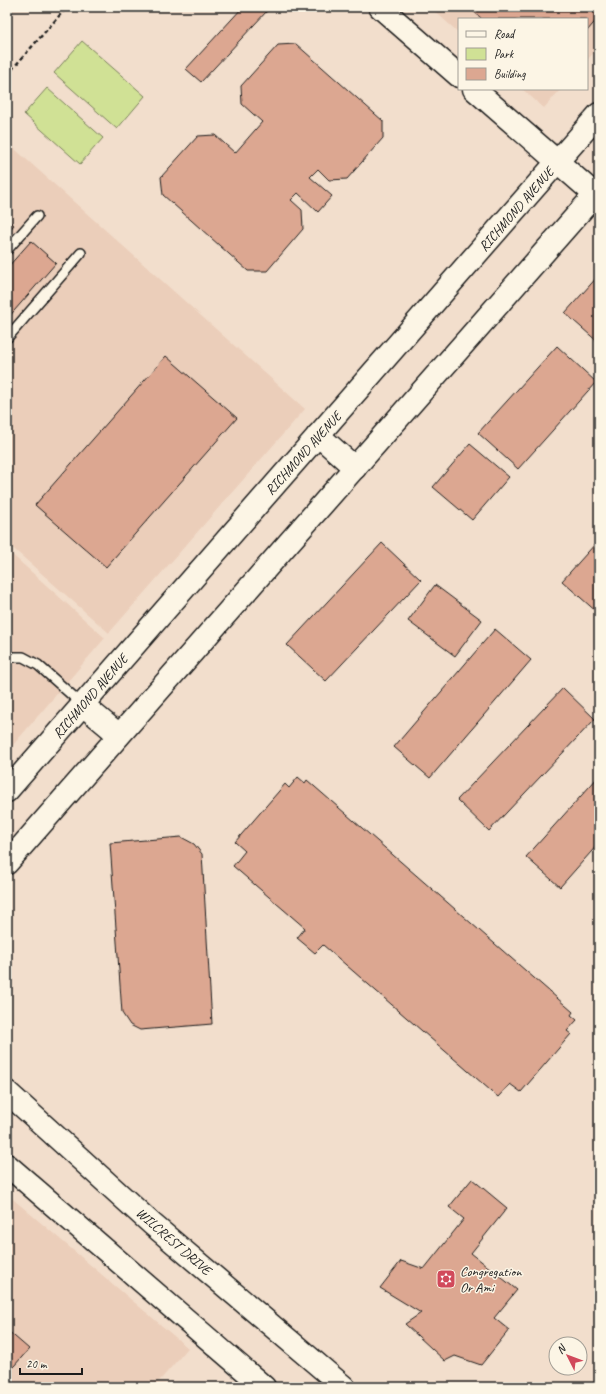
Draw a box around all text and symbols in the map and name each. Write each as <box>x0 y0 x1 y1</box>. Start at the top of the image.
legend <box>458 18 588 90</box>
text: Road <box>494 26 516 42</box>
text: Park <box>494 46 515 62</box>
text: Building <box>494 66 526 82</box>
street label: RICHMOND AVENUE <box>475 162 559 255</box>
street label: RICHMOND AVENUE <box>262 406 347 498</box>
street label: RICHMOND AVENUE <box>49 649 133 742</box>
street label: WILCREST DRIVE <box>133 1204 216 1280</box>
place label: Congregation Or Ami <box>460 1263 522 1296</box>
synagogue icon: Congregation Or Ami <box>435 1268 457 1290</box>
north arrow <box>548 1336 588 1376</box>
text: N <box>553 1340 570 1357</box>
scale bar <box>20 1350 82 1376</box>
text: 20 m <box>26 1356 48 1372</box>

